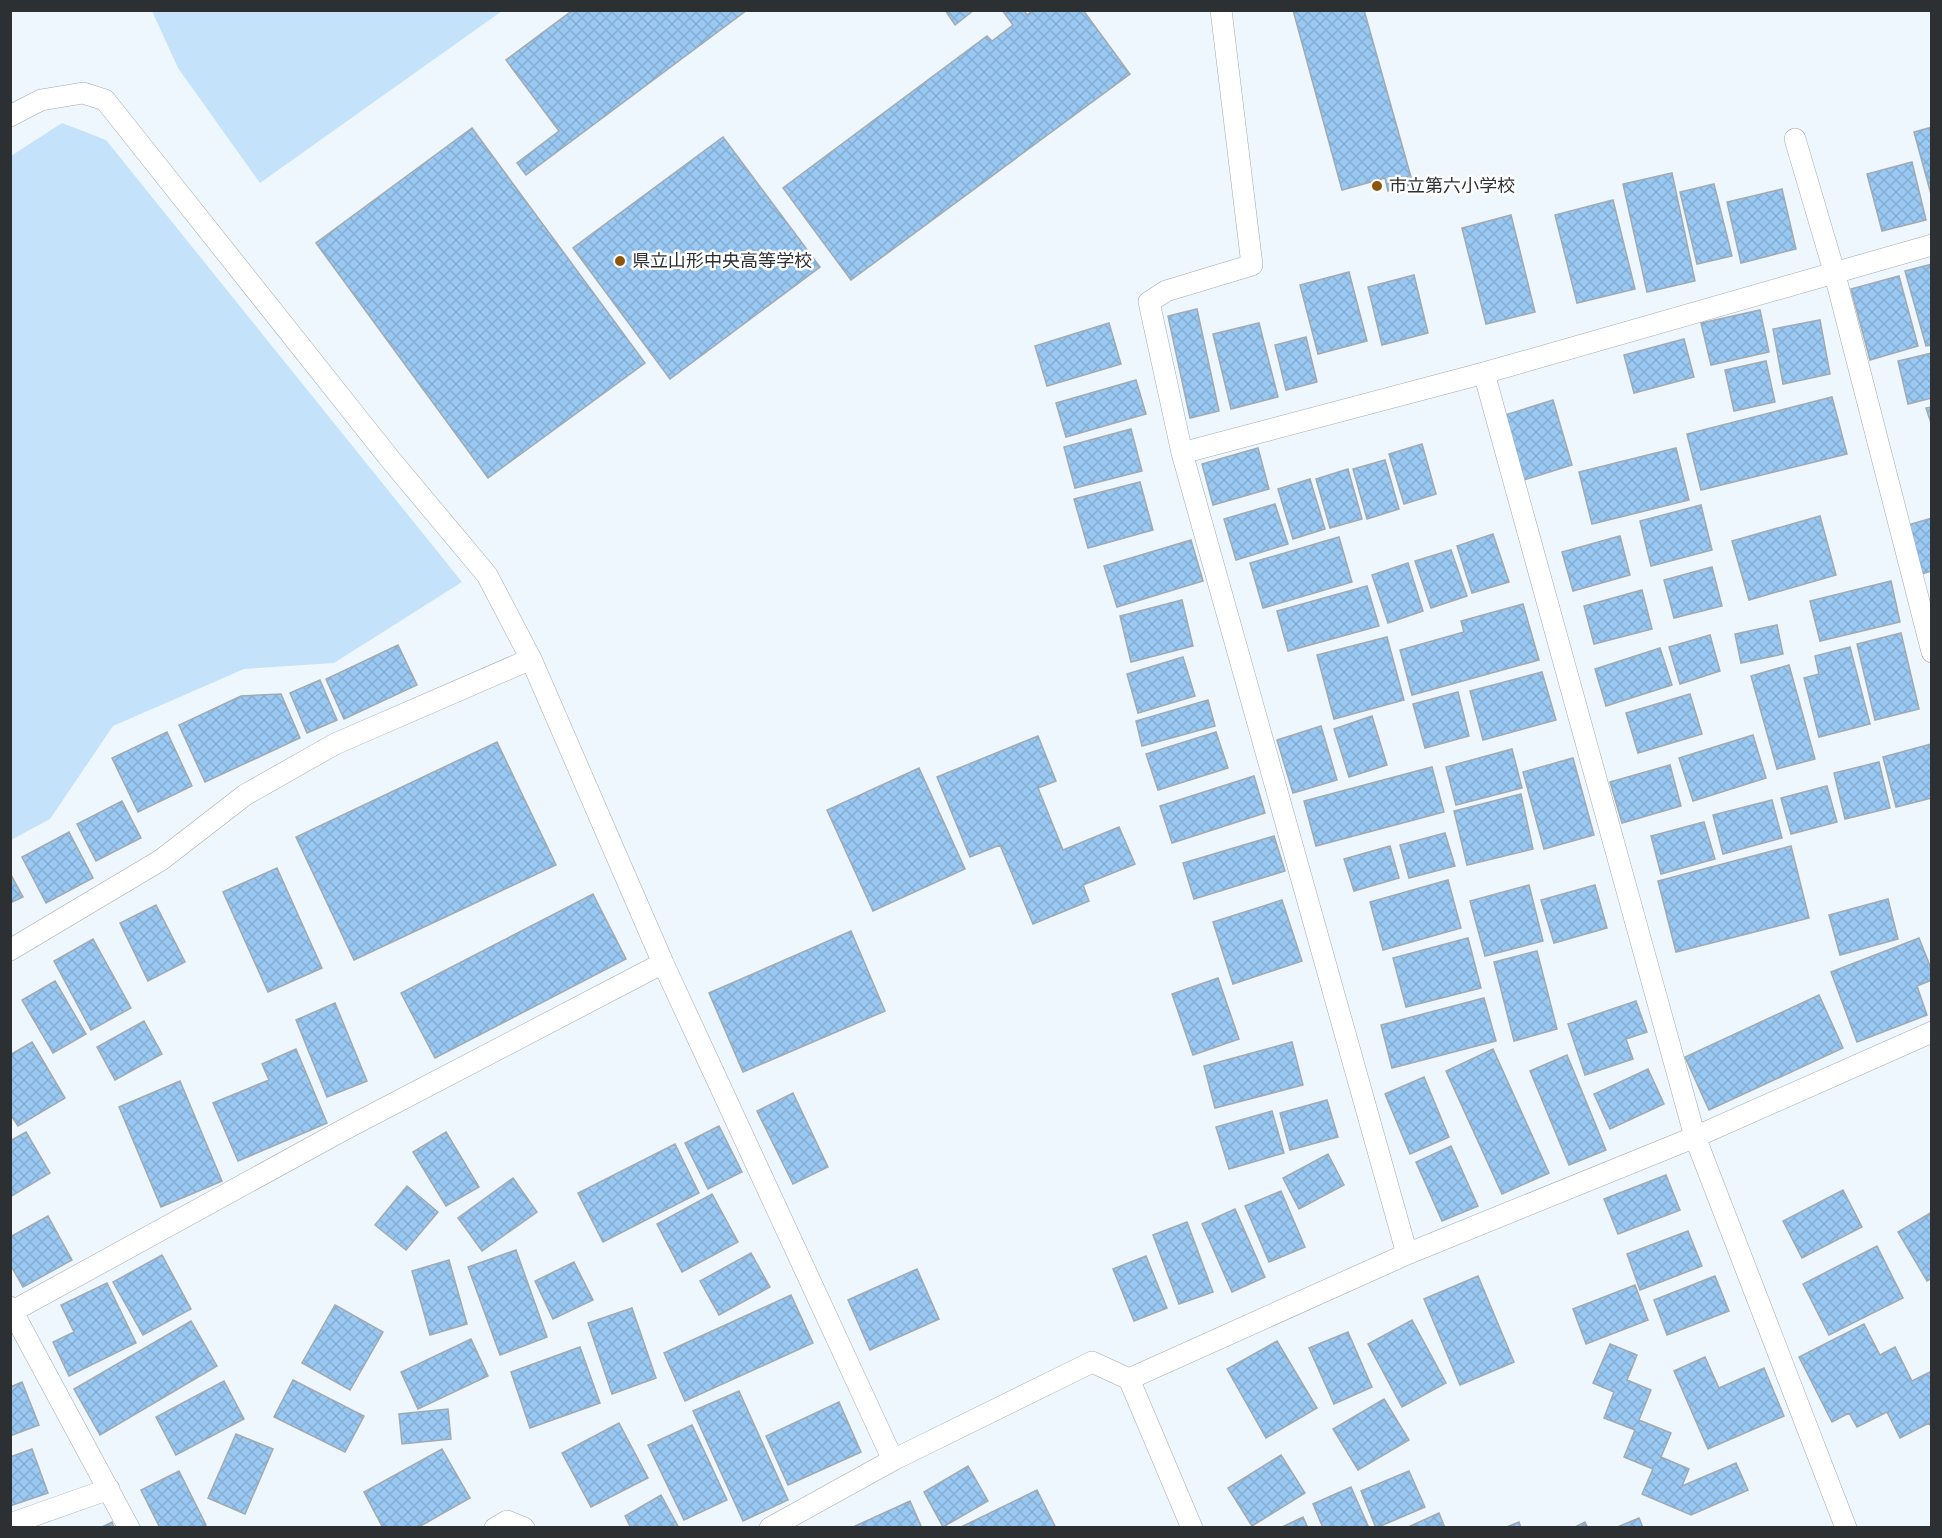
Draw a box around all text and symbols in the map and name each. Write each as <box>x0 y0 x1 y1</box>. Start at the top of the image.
place label: 市立第六小学校 <box>1389 175 1515 197</box>
marker: 市立第六小学校 <box>1370 179 1384 193</box>
place label: 県立山形中央高等学校 <box>632 250 812 272</box>
marker: 県立山形中央高等学校 <box>613 254 627 268</box>

